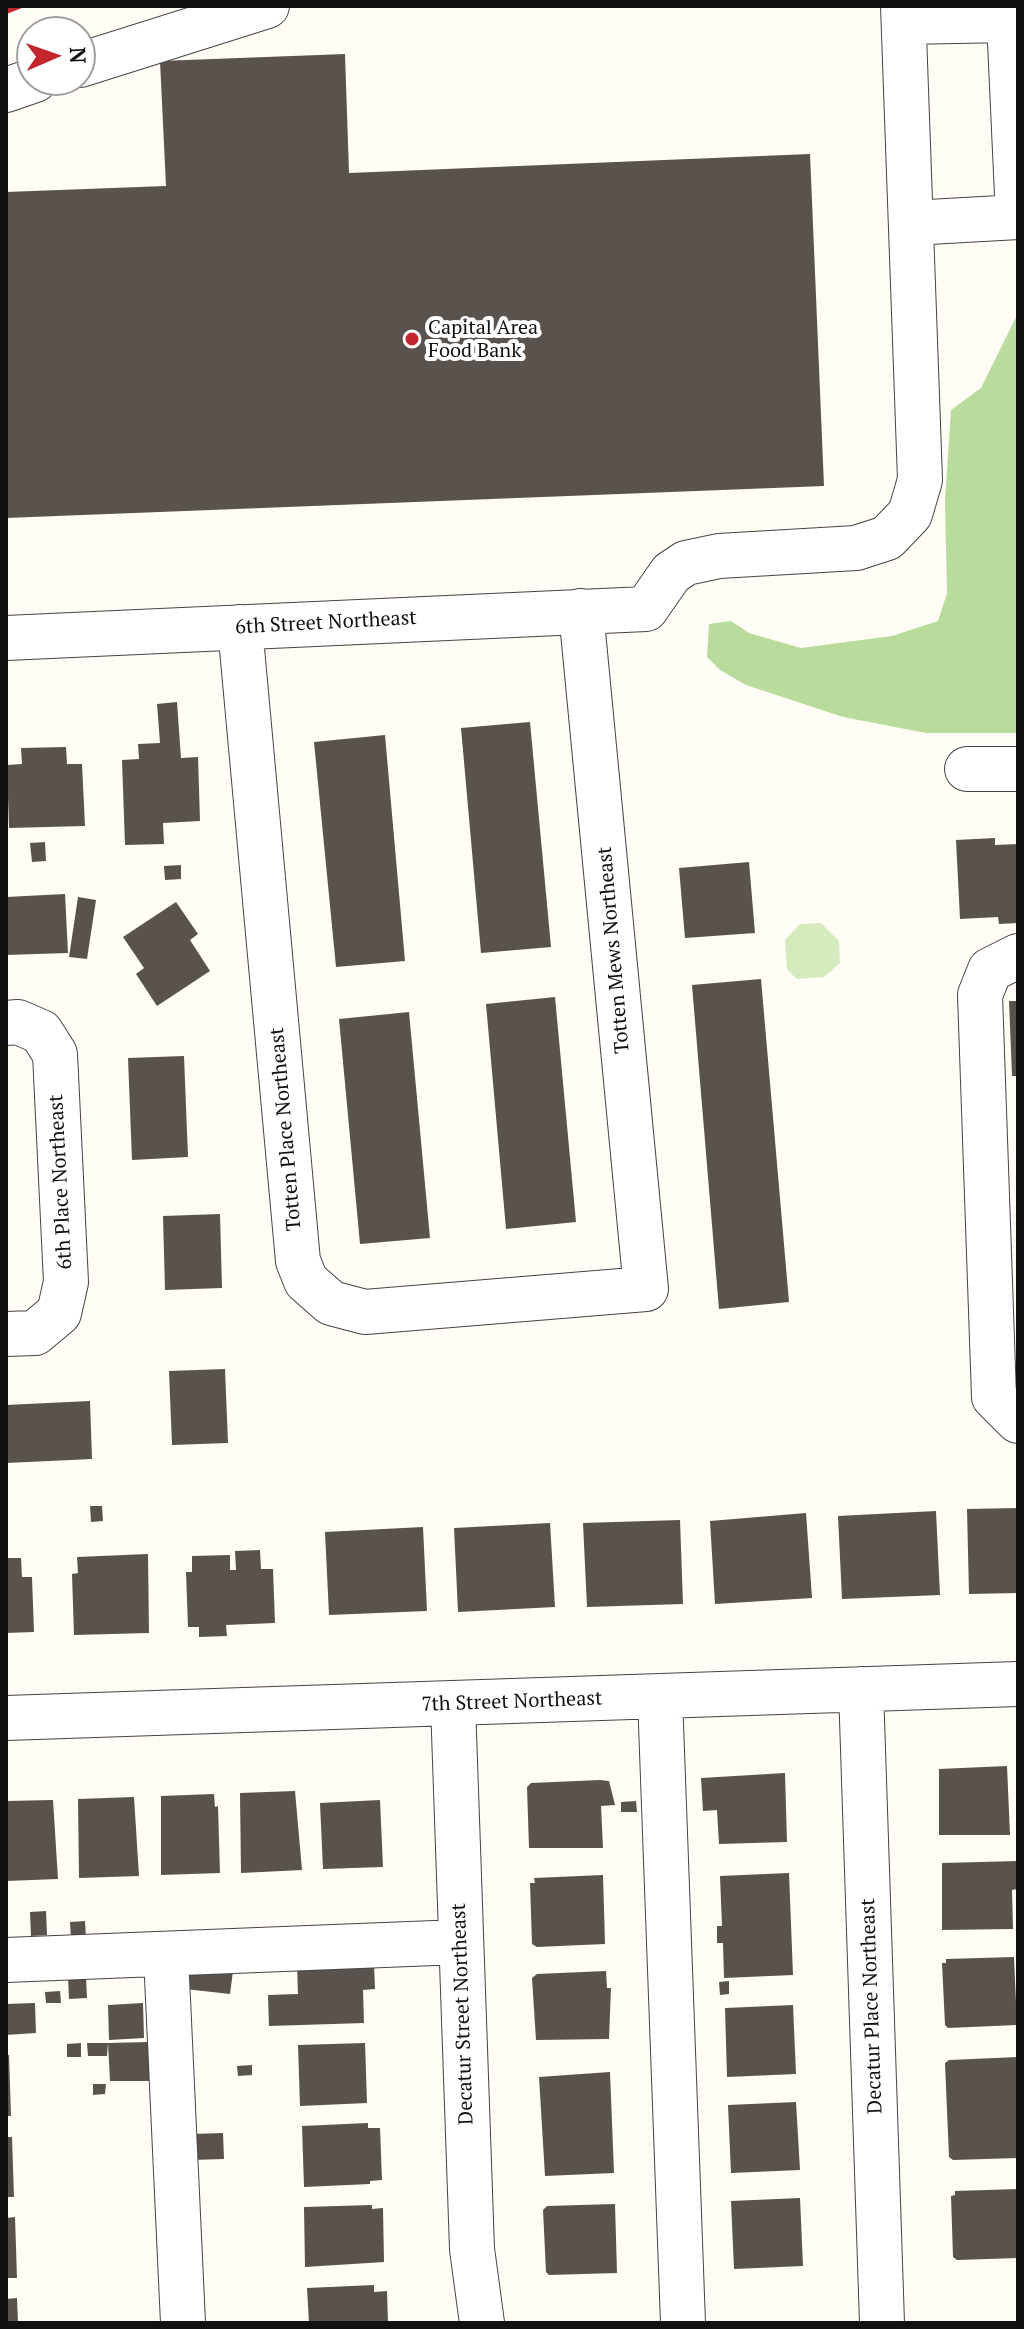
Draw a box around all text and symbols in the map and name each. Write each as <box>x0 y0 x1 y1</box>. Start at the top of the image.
north arrow <box>16 16 96 96</box>
text: N <box>64 46 93 64</box>
place label: Capital Area Food Bank <box>428 316 538 363</box>
marker: Capital Area Food Bank <box>403 330 421 348</box>
street label: 6th Street Northeast <box>235 606 417 640</box>
street label: Totten Mews Northeast <box>593 845 635 1055</box>
street label: Totten Place Northeast <box>265 1026 307 1232</box>
street label: 6th Place Northeast <box>44 1094 78 1270</box>
street label: 7th Street Northeast <box>421 1687 603 1717</box>
street label: Decatur Place Northeast <box>856 1898 888 2114</box>
street label: Decatur Street Northeast <box>447 1903 479 2125</box>

